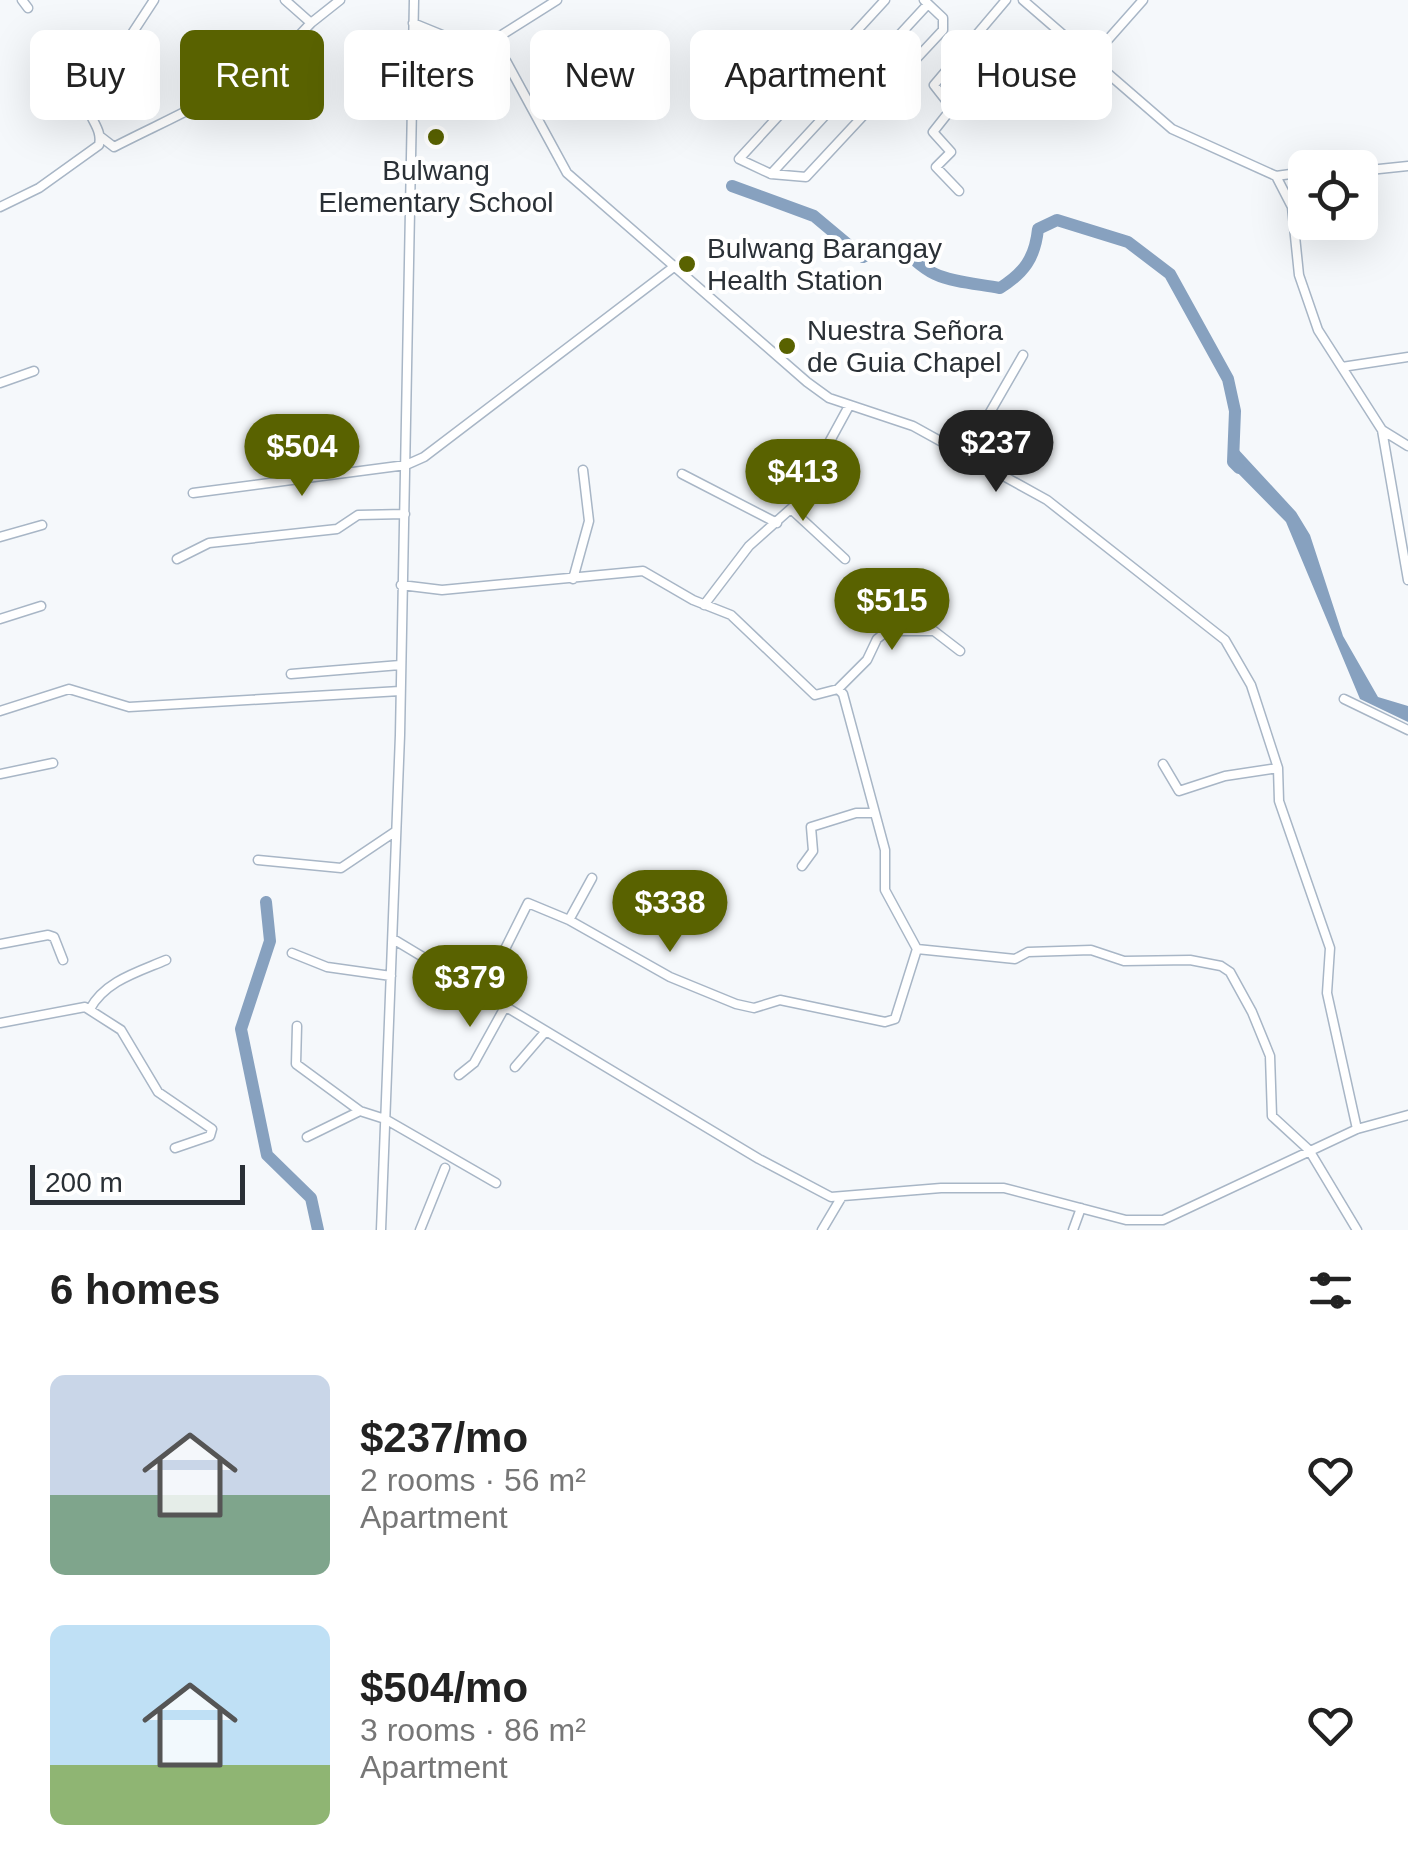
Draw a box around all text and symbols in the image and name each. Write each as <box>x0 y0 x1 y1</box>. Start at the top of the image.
chip: Buy <box>30 30 160 120</box>
chip: Rent <box>180 30 324 120</box>
chip: Filters <box>344 30 510 120</box>
chip: New <box>530 30 670 120</box>
chip: Apartment <box>690 30 921 120</box>
chip: House <box>941 30 1112 120</box>
marker: Bulwang Elementary School <box>425 126 447 148</box>
map controls <box>1288 150 1378 240</box>
button: locate <box>1288 150 1378 240</box>
place label: Bulwang Elementary School <box>318 155 554 218</box>
place label: Bulwang Barangay Health Station <box>707 233 942 296</box>
marker: Bulwang Barangay Health Station <box>676 253 698 275</box>
place label: Nuestra Señora de Guia Chapel <box>807 315 1004 378</box>
marker: Nuestra Señora de Guia Chapel <box>776 335 798 357</box>
pin: $237 <box>937 410 1055 495</box>
pin: $504 <box>243 414 361 499</box>
text: $237 <box>960 424 1032 460</box>
text: $504 <box>266 428 338 464</box>
pin: $413 <box>744 439 862 524</box>
text: $413 <box>767 453 839 489</box>
pin: $515 <box>833 568 951 653</box>
text: $515 <box>856 582 928 618</box>
pin: $338 <box>611 870 729 955</box>
text: $338 <box>634 884 706 920</box>
pin: $379 <box>411 945 529 1030</box>
text: $379 <box>434 959 506 995</box>
scale bar <box>30 1160 245 1204</box>
text: 200 m <box>45 1167 123 1198</box>
icon: filters <box>1303 1263 1358 1318</box>
text: 6 homes <box>50 1266 220 1313</box>
text: $237/mo <box>360 1414 528 1461</box>
icon: home <box>130 1415 250 1535</box>
icon: heart <box>1303 1448 1358 1503</box>
text: 2 rooms · 56 m² <box>360 1462 586 1498</box>
text: Apartment <box>360 1499 508 1535</box>
text: $504/mo <box>360 1664 528 1711</box>
icon: home <box>130 1665 250 1785</box>
icon: heart <box>1303 1698 1358 1753</box>
text: 3 rooms · 86 m² <box>360 1712 586 1748</box>
text: Apartment <box>360 1749 508 1785</box>

